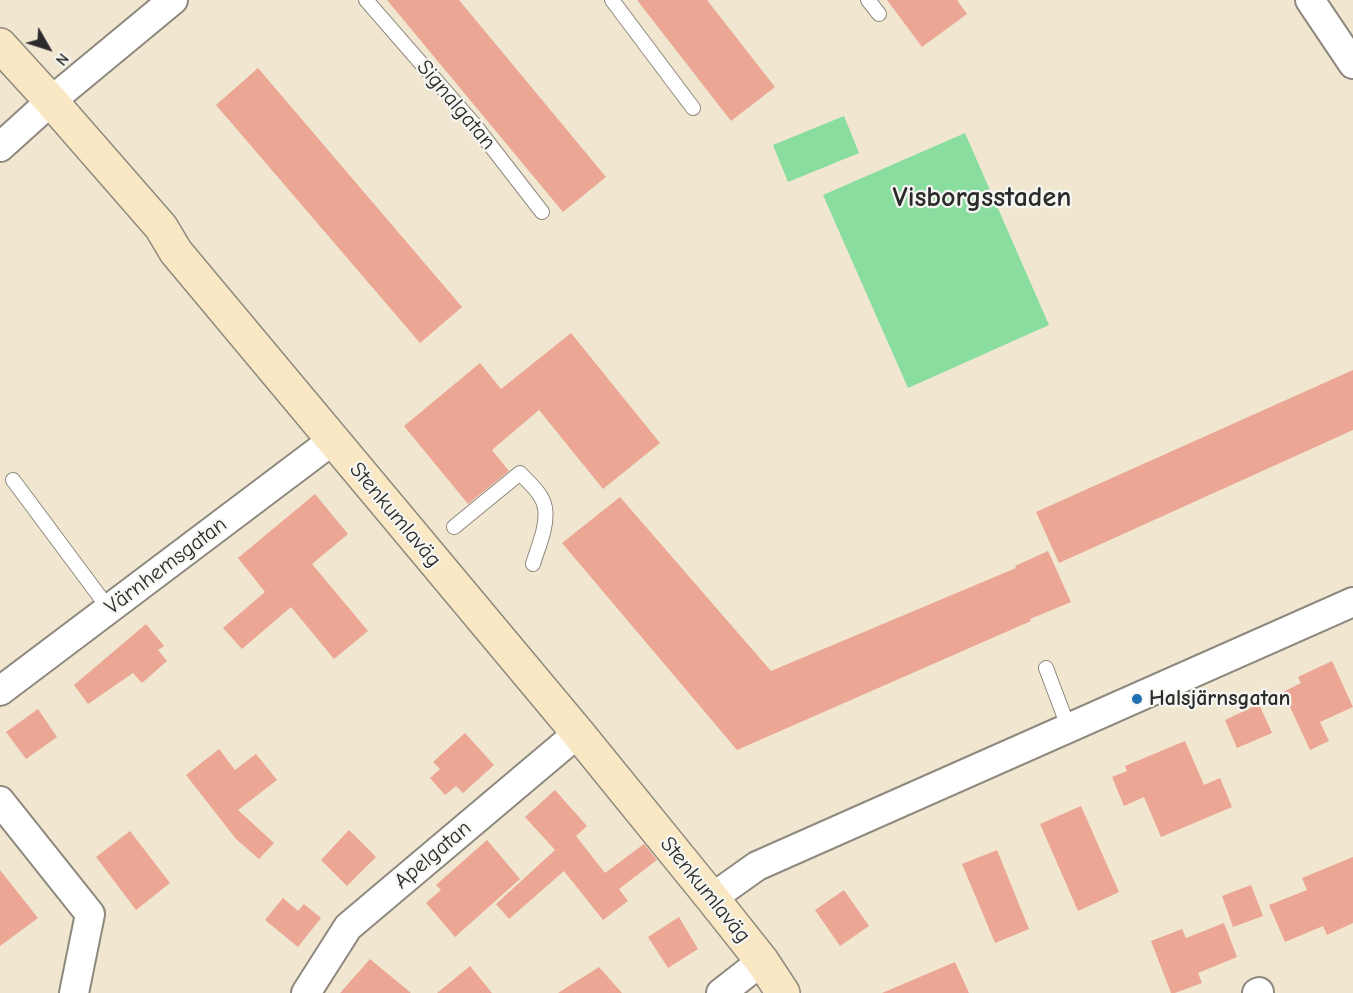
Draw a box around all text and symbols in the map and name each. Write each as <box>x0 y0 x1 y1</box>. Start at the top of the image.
north arrow <box>18 18 78 78</box>
text: N <box>52 50 72 69</box>
street label: Signalgatan <box>411 55 501 155</box>
district label: Visborgsstaden <box>893 181 1071 215</box>
street label: Stenkumlaväg <box>343 457 447 573</box>
street label: Värnhemsgatan <box>100 511 232 621</box>
place label: Halsjärnsgatan <box>1149 686 1291 712</box>
marker: Halsjärnsgatan <box>1130 692 1144 706</box>
street label: Apelgatan <box>389 815 477 895</box>
street label: Stenkumlaväg <box>654 832 756 948</box>

